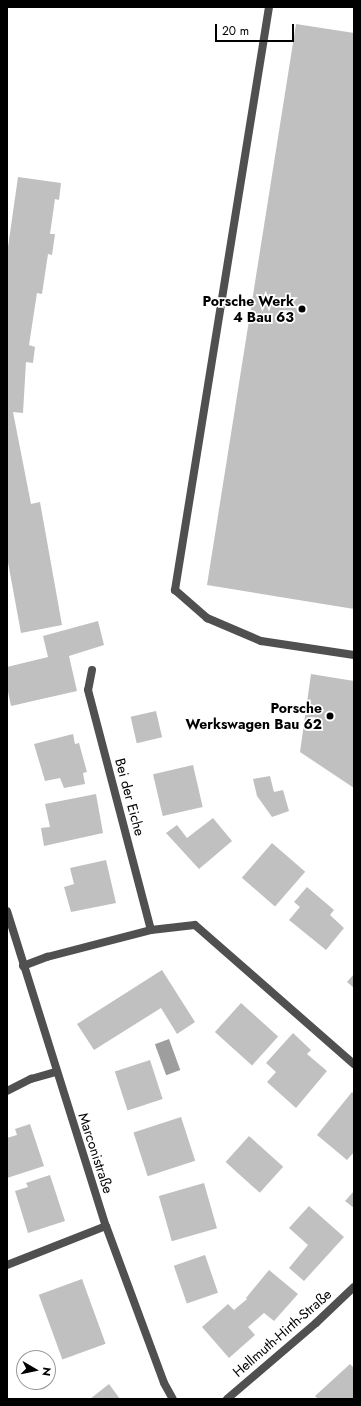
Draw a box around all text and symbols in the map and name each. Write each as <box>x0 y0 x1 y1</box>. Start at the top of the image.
scale bar <box>217 16 296 42</box>
text: 20 m <box>222 22 249 40</box>
place label: Porsche Werk 4 Bau 63 <box>203 293 294 326</box>
marker: Porsche Werk 4 Bau 63 <box>297 304 307 314</box>
place label: Porsche Werkswagen Bau 62 <box>185 700 322 732</box>
marker: Porsche Werkswagen Bau 62 <box>325 711 335 721</box>
street label: Bei der Eiche <box>112 756 148 838</box>
street label: Marconistraße <box>75 1111 117 1195</box>
street label: Hellmuth-Hirth-Straße <box>229 1286 335 1380</box>
north arrow <box>16 1350 56 1390</box>
text: N <box>38 1366 55 1377</box>

